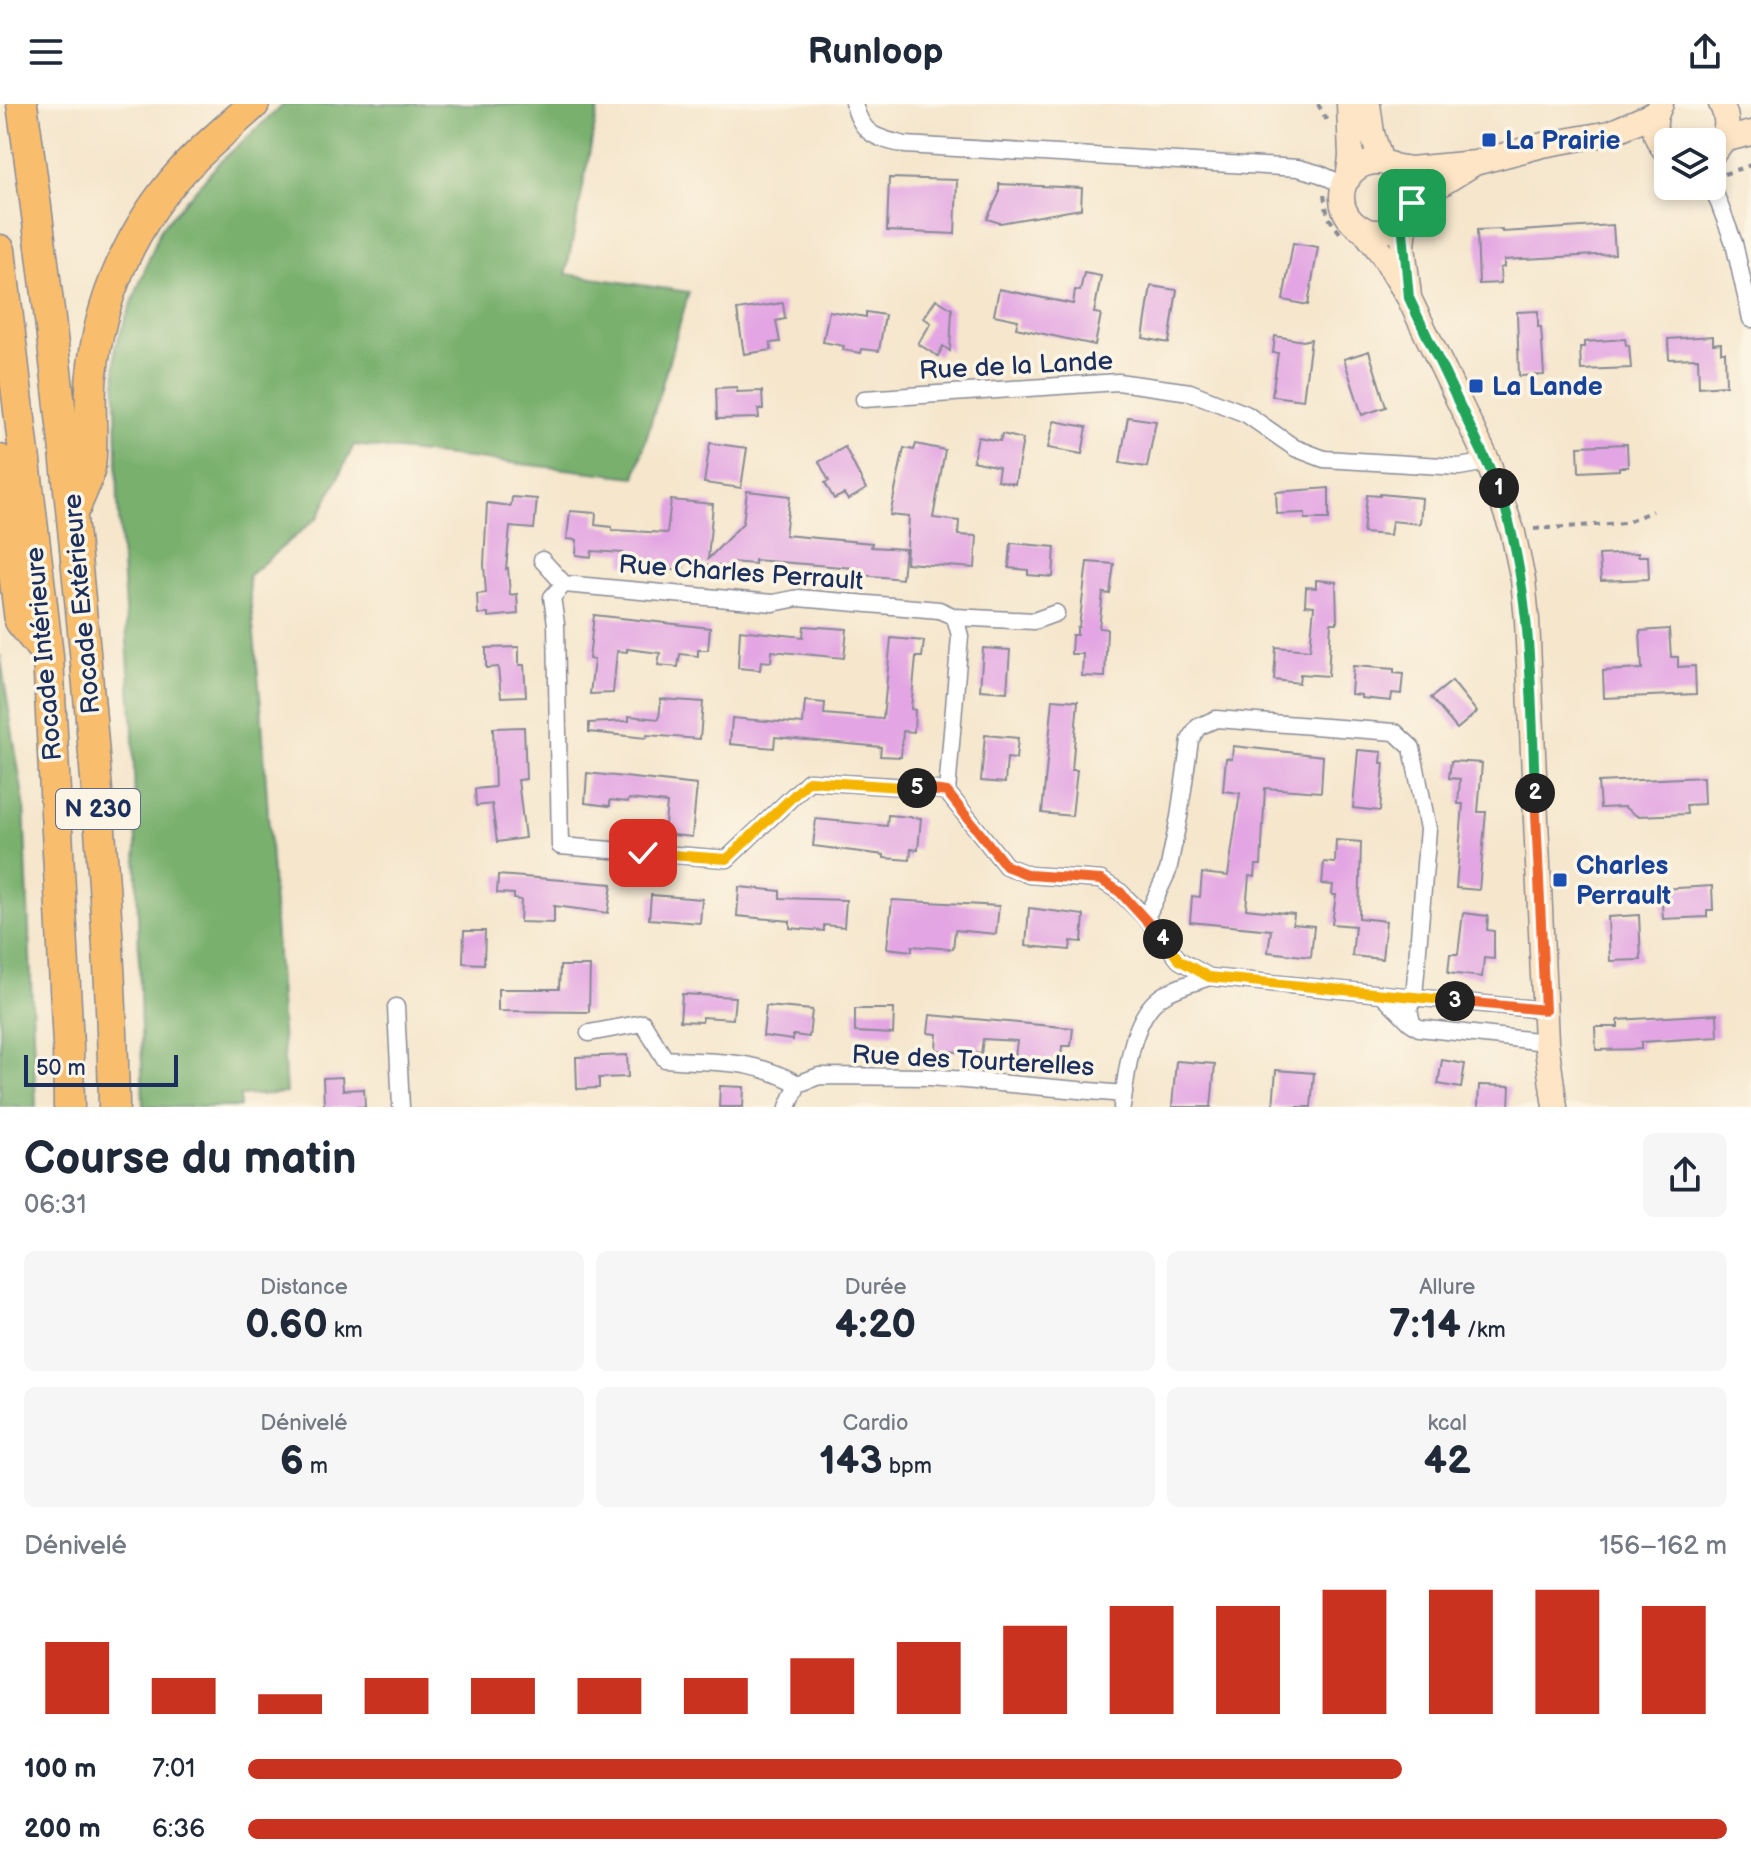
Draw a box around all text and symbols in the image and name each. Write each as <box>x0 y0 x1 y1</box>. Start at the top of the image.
icon: menu <box>24 30 68 74</box>
icon: share <box>1683 30 1727 74</box>
text: Runloop <box>808 31 943 74</box>
place label: La Prairie <box>1505 126 1621 157</box>
map controls <box>1654 128 1726 200</box>
button: layers <box>1654 128 1726 200</box>
marker: La Prairie <box>1480 131 1498 149</box>
pin <box>1378 169 1446 237</box>
icon: arrive <box>1390 181 1434 225</box>
street label: Rue de la Lande <box>918 346 1114 387</box>
place label: La Lande <box>1492 372 1603 403</box>
marker: La Lande <box>1467 377 1485 395</box>
pin: 1 <box>1479 468 1519 508</box>
text: 1 <box>1494 474 1504 501</box>
street label: Rocade Extérieure <box>57 492 108 715</box>
street label: Rocade Intérieure <box>20 546 69 762</box>
street label: Rue Charles Perrault <box>617 549 864 598</box>
pin: 5 <box>897 768 937 808</box>
pin: 2 <box>1515 773 1555 813</box>
text: 5 <box>911 774 923 801</box>
text: 2 <box>1528 779 1542 806</box>
road number: N 230 <box>56 789 140 829</box>
pin <box>609 819 677 887</box>
icon: check <box>621 831 665 875</box>
place label: Charles Perrault <box>1576 851 1671 912</box>
marker: Charles Perrault <box>1551 871 1569 889</box>
pin: 4 <box>1143 919 1183 959</box>
text: 4 <box>1157 925 1169 952</box>
pin: 3 <box>1435 981 1475 1021</box>
text: 3 <box>1449 987 1461 1014</box>
street label: Rue des Tourterelles <box>851 1040 1095 1083</box>
scale bar <box>24 1051 178 1087</box>
text: 50 m <box>36 1055 86 1082</box>
text: Course du matin <box>24 1133 356 1186</box>
button: share <box>1643 1133 1727 1217</box>
text: 06:31 <box>24 1190 86 1221</box>
text: Distance <box>260 1274 348 1301</box>
text: Durée <box>844 1274 907 1301</box>
text: Allure <box>1419 1274 1475 1301</box>
text: 0.60 <box>245 1301 328 1349</box>
text: 4:20 <box>835 1301 916 1349</box>
text: 7:14 <box>1389 1301 1461 1349</box>
text: km <box>328 1317 363 1344</box>
text: /km <box>1461 1317 1506 1344</box>
text: Dénivelé <box>260 1410 347 1437</box>
text: Cardio <box>843 1410 908 1437</box>
text: kcal <box>1427 1410 1467 1437</box>
text: 6 <box>280 1437 304 1485</box>
text: 143 <box>819 1437 883 1485</box>
text: 42 <box>1423 1437 1471 1485</box>
text: m <box>304 1453 328 1480</box>
text: bpm <box>883 1453 932 1480</box>
text: Dénivelé <box>24 1531 127 1562</box>
text: 156–162 m <box>1599 1531 1727 1562</box>
text: 100 m <box>24 1754 97 1785</box>
text: 7:01 <box>152 1754 195 1785</box>
text: 200 m <box>24 1814 101 1845</box>
text: 6:36 <box>152 1814 205 1845</box>

